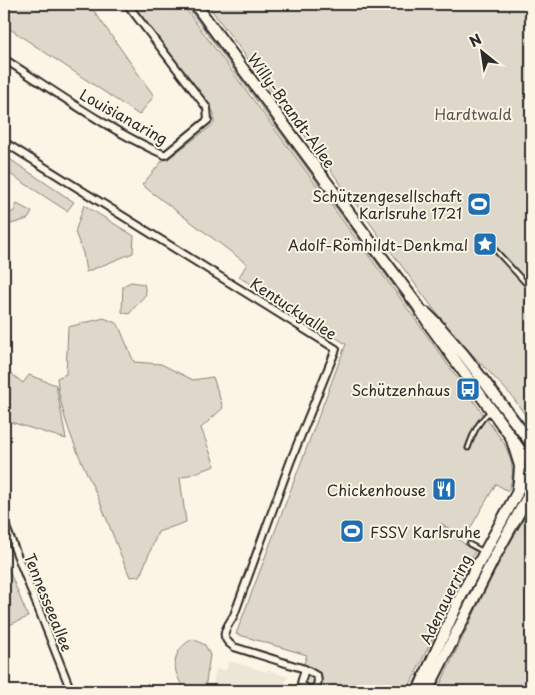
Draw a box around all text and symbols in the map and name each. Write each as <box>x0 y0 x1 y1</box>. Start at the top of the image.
north arrow <box>458 28 508 78</box>
text: N <box>465 28 485 52</box>
street label: Willy-Brandt-Allee <box>242 48 342 172</box>
street label: Louisianaring <box>76 82 172 150</box>
park label: Hardtwald <box>434 102 512 125</box>
place label: Schützengesellschaft Karlsruhe 1721 <box>312 184 462 224</box>
sports icon: Schützengesellschaft Karlsruhe 1721 <box>466 191 492 217</box>
place icon: Adolf-Römhildt-Denkmal <box>472 231 498 257</box>
place label: Adolf-Römhildt-Denkmal <box>288 233 468 256</box>
street label: Kentuckyallee <box>246 271 342 345</box>
bus stop icon: Schützenhaus <box>455 376 481 402</box>
place label: Schützenhaus <box>351 378 450 401</box>
restaurant icon: Chickenhouse <box>431 476 457 502</box>
place label: Chickenhouse <box>327 478 426 501</box>
sports icon: FSSV Karlsruhe <box>339 518 365 544</box>
place label: FSSV Karlsruhe <box>370 520 481 543</box>
street label: Tennesseeallee <box>19 549 79 655</box>
street label: Adenauerring <box>413 550 477 648</box>

